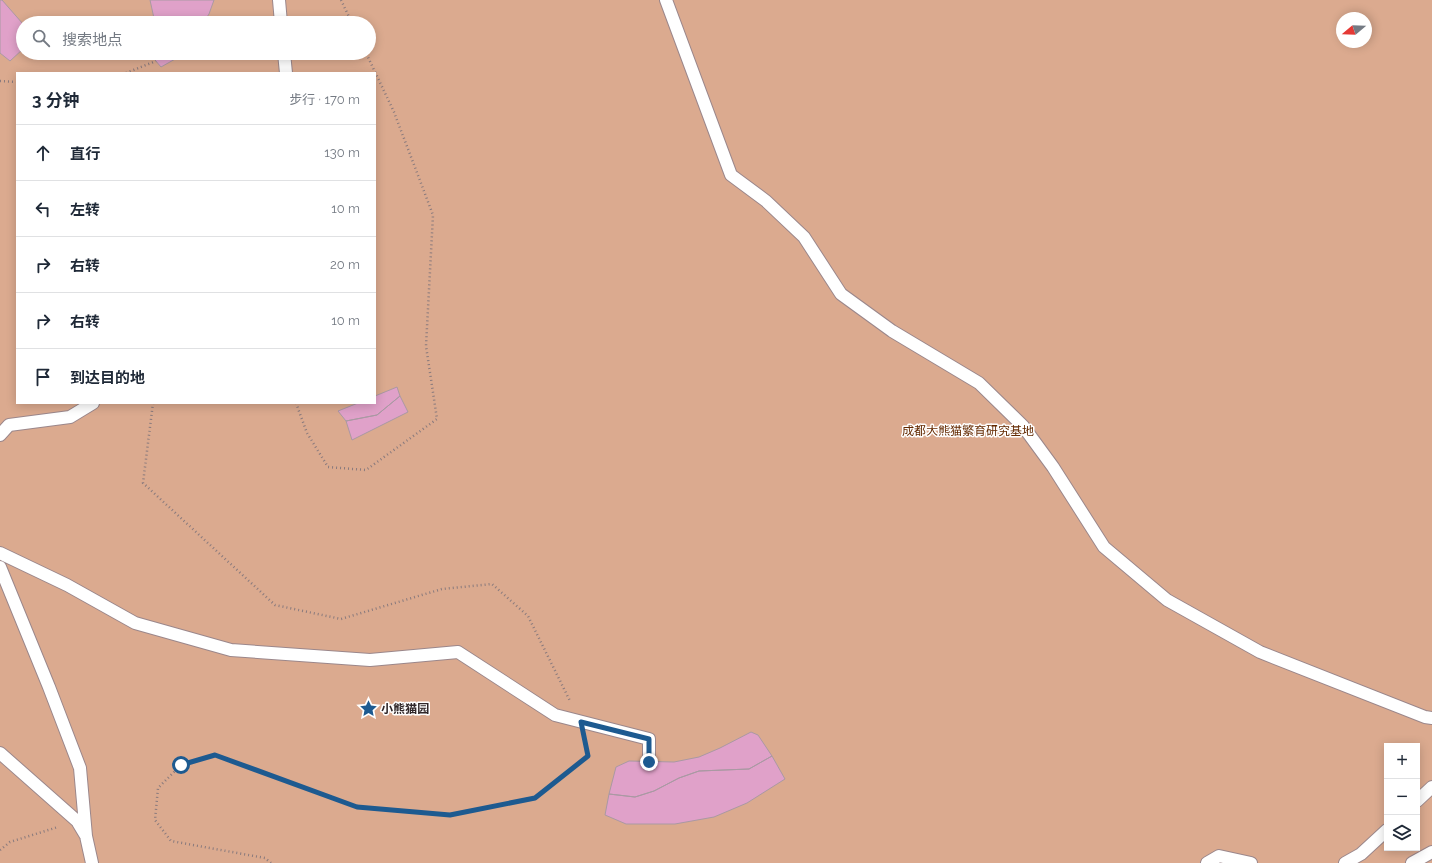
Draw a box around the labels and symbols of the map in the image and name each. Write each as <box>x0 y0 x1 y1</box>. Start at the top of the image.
north arrow <box>1336 12 1372 48</box>
park label: 成都大熊猫繁育研究基地 <box>902 424 1034 438</box>
place icon: 小熊猫园 <box>358 699 378 719</box>
place label: 小熊猫园 <box>381 702 429 716</box>
route end <box>640 753 658 771</box>
route start <box>172 756 190 774</box>

